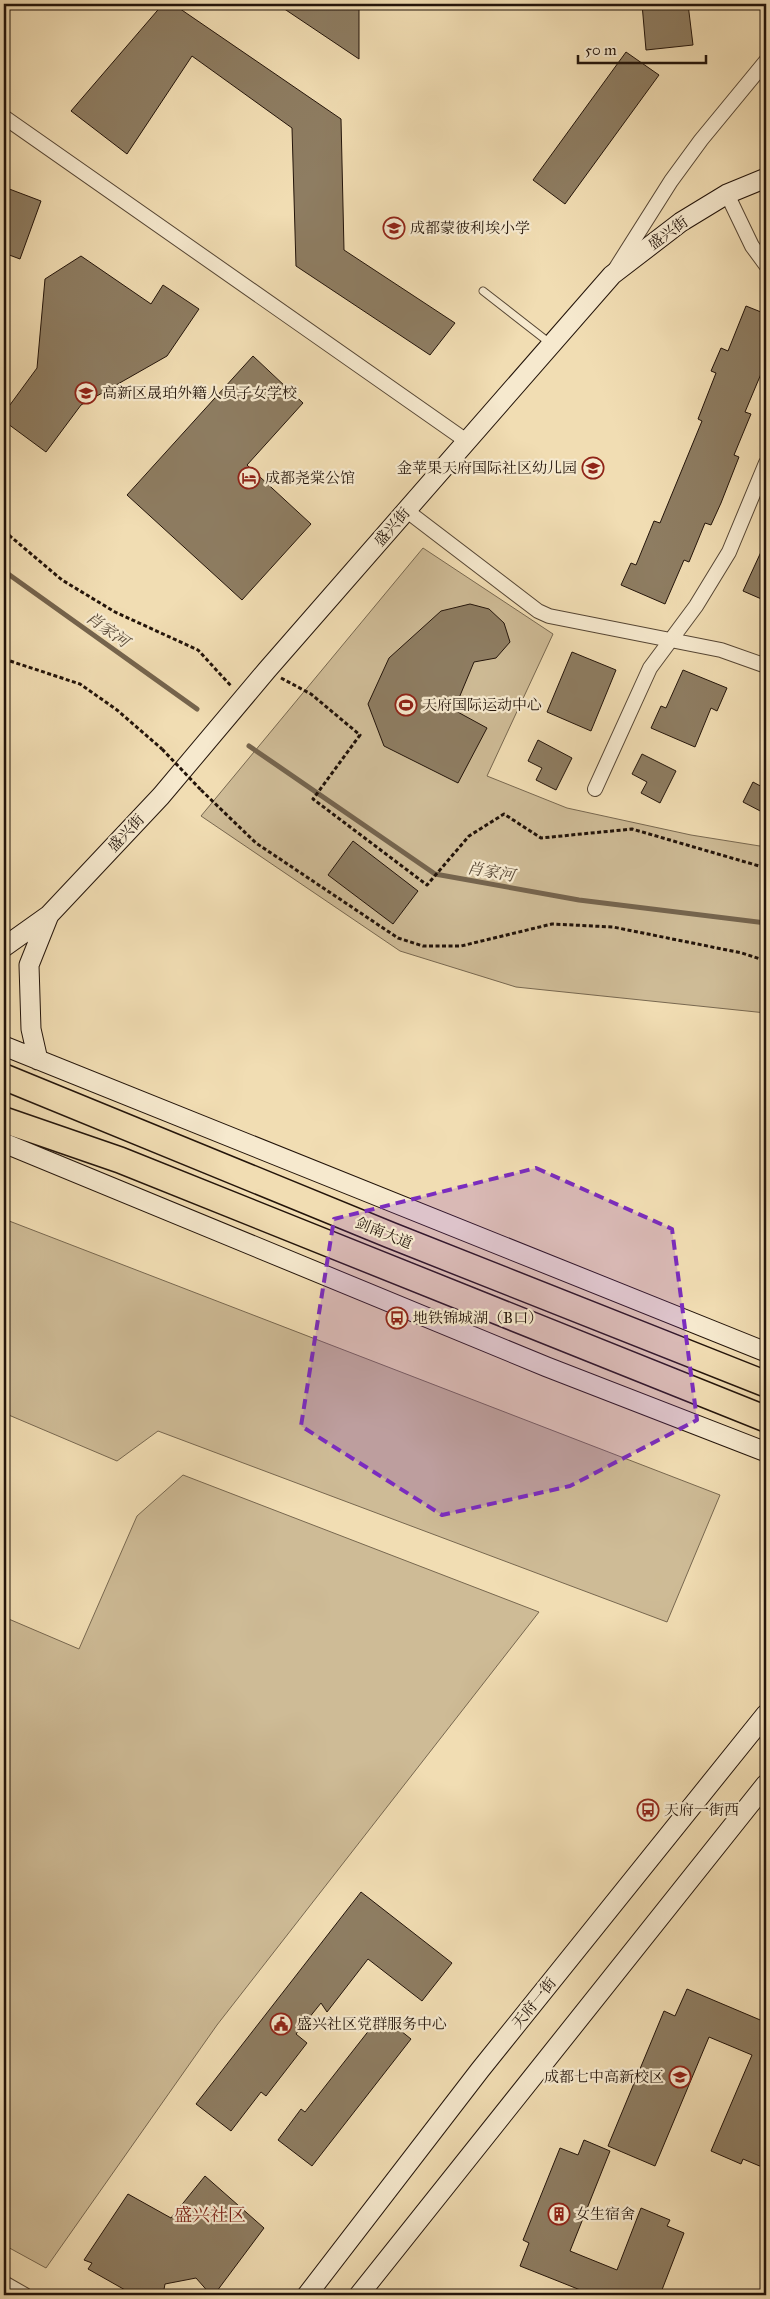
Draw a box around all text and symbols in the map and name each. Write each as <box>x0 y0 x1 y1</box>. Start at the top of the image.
scale bar <box>578 32 705 64</box>
text: 50 m <box>585 41 617 59</box>
street label: 盛兴街 <box>645 212 691 254</box>
school or university icon: 成都蒙彼利埃小学 <box>382 216 406 240</box>
place label: 成都蒙彼利埃小学 <box>410 219 530 237</box>
school or university icon: 高新区晟珀外籍人员子女学校 <box>74 381 98 405</box>
place label: 高新区晟珀外籍人员子女学校 <box>102 384 297 402</box>
school or university icon: 金苹果天府国际社区幼儿园 <box>581 456 605 480</box>
place label: 金苹果天府国际社区幼儿园 <box>397 459 577 477</box>
hotel icon: 成都尧棠公馆 <box>237 466 261 490</box>
place label: 成都尧棠公馆 <box>265 469 355 487</box>
street label: 盛兴街 <box>370 504 414 550</box>
water label: 肖家河 <box>83 608 135 653</box>
sports icon: 天府国际运动中心 <box>394 693 418 717</box>
place label: 天府国际运动中心 <box>422 696 542 714</box>
street label: 盛兴街 <box>104 810 148 856</box>
water label: 肖家河 <box>466 858 519 886</box>
street label: 剑南大道 <box>353 1213 415 1253</box>
bus stop icon: 地铁锦城湖（B口） <box>385 1306 409 1330</box>
place label: 地铁锦城湖（B口） <box>413 1309 543 1327</box>
bus stop icon: 天府一街西 <box>636 1798 660 1822</box>
place label: 天府一街西 <box>664 1801 739 1819</box>
street label: 天府一街 <box>508 1974 560 2032</box>
public building icon: 盛兴社区党群服务中心 <box>269 2012 293 2036</box>
place label: 盛兴社区党群服务中心 <box>297 2015 447 2033</box>
school or university icon: 成都七中高新校区 <box>668 2065 692 2089</box>
place label: 成都七中高新校区 <box>544 2068 664 2086</box>
building icon: 女生宿舍 <box>547 2202 571 2226</box>
district label: 盛兴社区 <box>174 2204 246 2226</box>
place label: 女生宿舍 <box>575 2205 635 2223</box>

